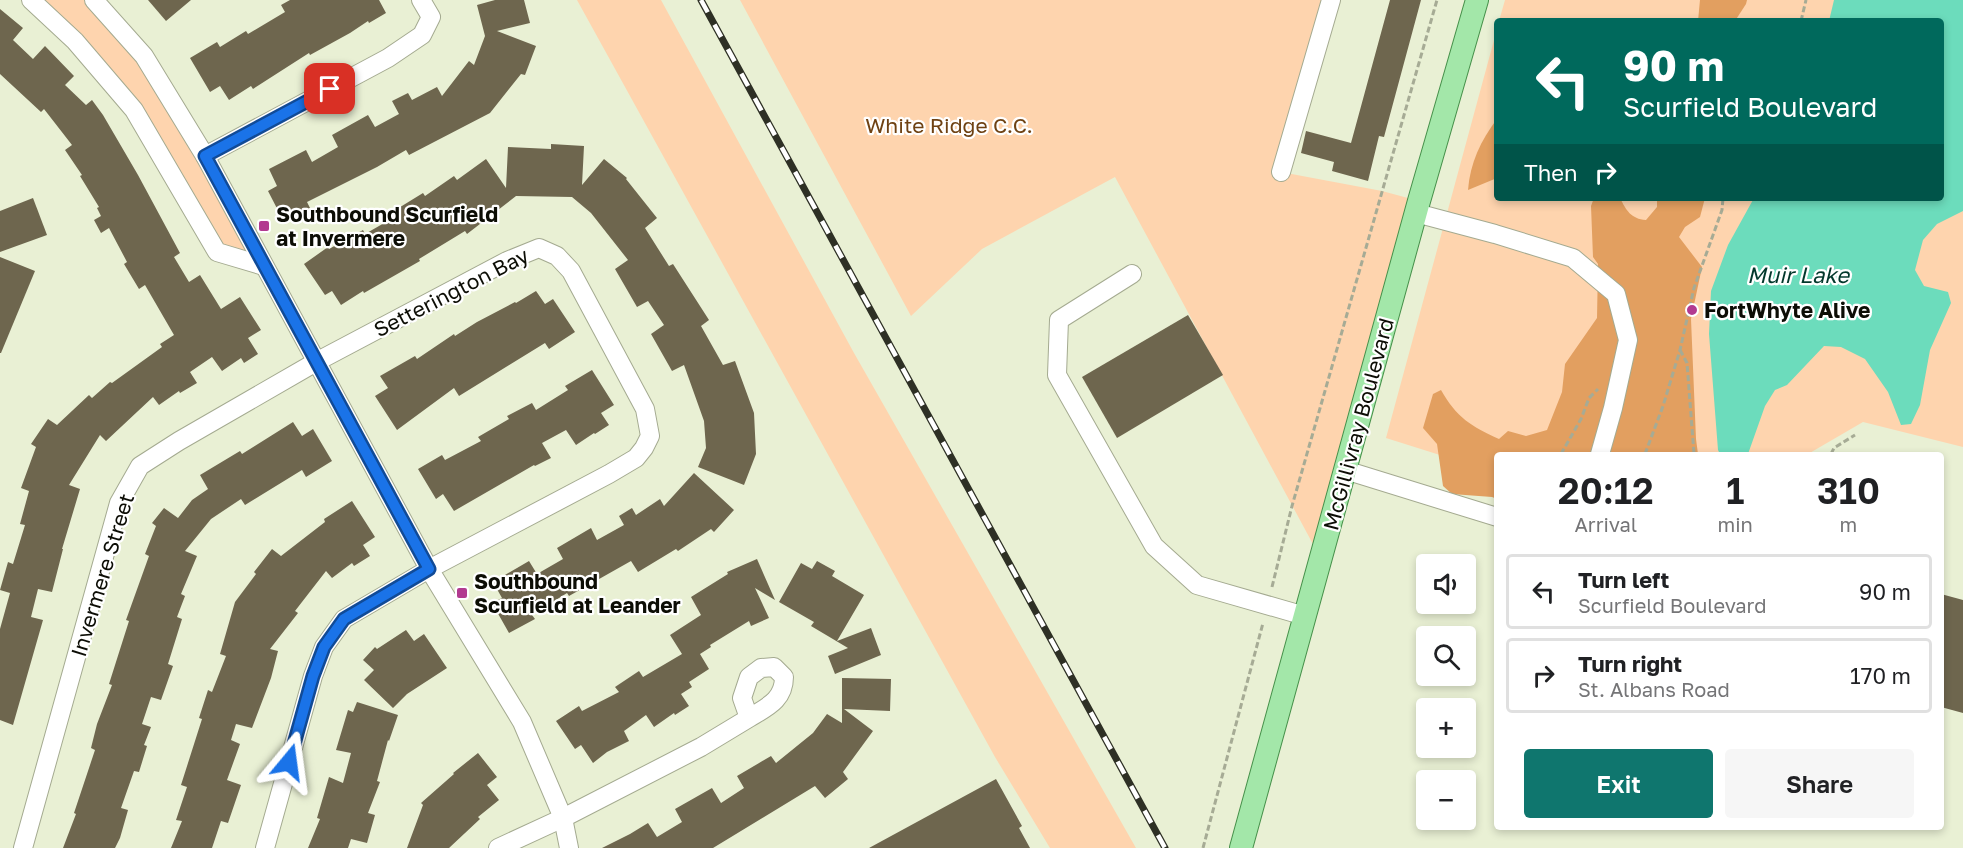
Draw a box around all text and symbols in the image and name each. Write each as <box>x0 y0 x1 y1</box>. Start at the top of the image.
text: 90 m <box>1623 40 1724 90</box>
icon: left <box>1524 42 1602 120</box>
pin <box>304 63 355 114</box>
icon: arrive <box>313 72 346 105</box>
text: Scurfield Boulevard <box>1623 91 1877 123</box>
park label: White Ridge C.C. <box>865 112 1033 138</box>
icon: right <box>1589 156 1622 189</box>
text: Then <box>1524 159 1577 186</box>
place label: Southbound Scurfield at Invermere <box>276 201 498 251</box>
marker: Southbound Scurfield at Invermere <box>257 219 271 233</box>
street label: Setterington Bay <box>369 242 533 342</box>
water label: Muir Lake <box>1747 261 1851 288</box>
place label: FortWhyte Alive <box>1704 297 1870 323</box>
marker: FortWhyte Alive <box>1685 303 1699 317</box>
street label: McGillivray Boulevard <box>1317 315 1399 533</box>
text: 20:12 <box>1558 469 1654 512</box>
text: 1 <box>1726 469 1744 512</box>
text: 310 <box>1817 469 1880 512</box>
street label: Invermere Street <box>65 490 139 660</box>
text: Arrival <box>1574 512 1637 536</box>
text: min <box>1718 512 1753 536</box>
text: m <box>1840 512 1857 536</box>
map controls <box>1416 554 1476 830</box>
button: sound <box>1416 554 1476 614</box>
text: Turn left <box>1578 566 1669 593</box>
place label: Southbound Scurfield at Leander <box>474 568 681 618</box>
icon: left <box>1527 575 1560 608</box>
text: 90 m <box>1859 578 1911 605</box>
marker: Southbound Scurfield at Leander <box>455 586 469 600</box>
text: Scurfield Boulevard <box>1578 593 1766 617</box>
button: search <box>1416 626 1476 686</box>
text: Turn right <box>1578 650 1682 677</box>
icon: right <box>1527 659 1560 692</box>
text: 170 m <box>1850 662 1911 689</box>
text: St. Albans Road <box>1578 677 1730 701</box>
button: + <box>1416 698 1476 758</box>
position arrow <box>257 730 321 794</box>
button: Exit <box>1524 749 1713 818</box>
button: Share <box>1725 749 1914 818</box>
button: − <box>1416 770 1476 830</box>

